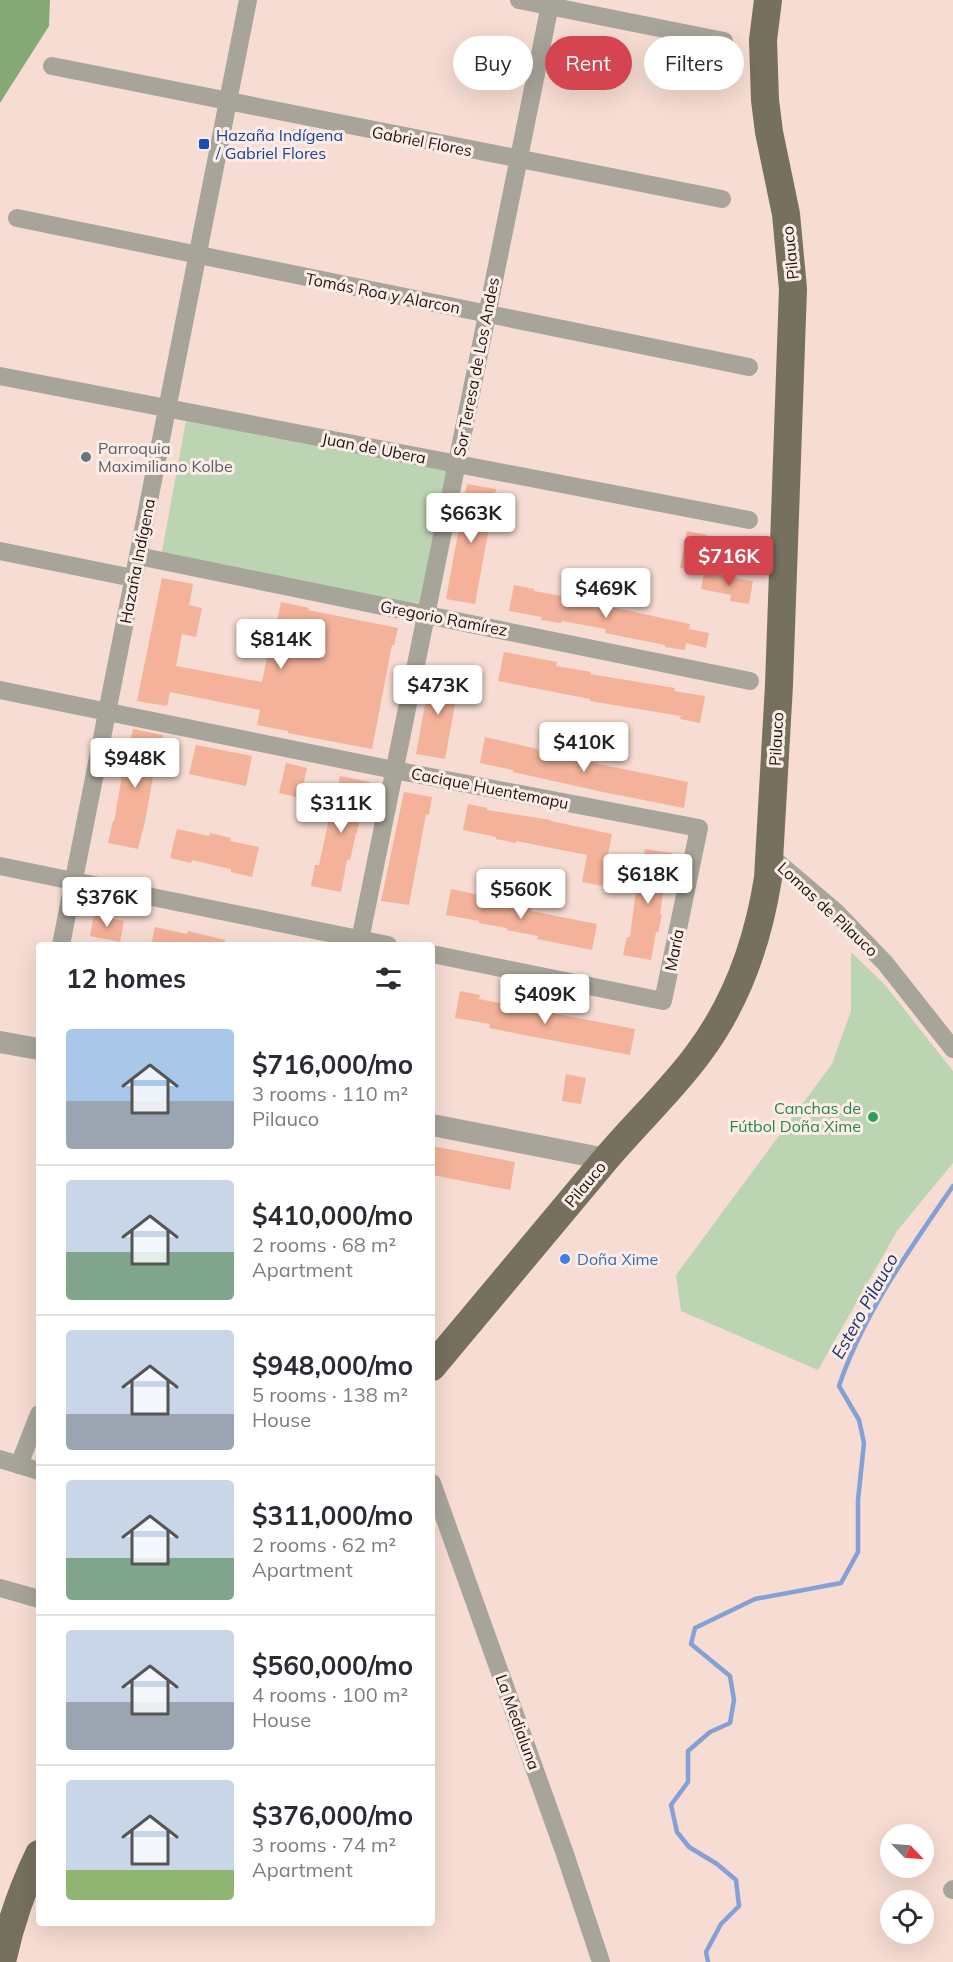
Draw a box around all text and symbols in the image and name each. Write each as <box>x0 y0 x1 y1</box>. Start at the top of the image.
chip: Buy <box>453 36 533 90</box>
chip: Rent <box>545 36 632 90</box>
chip: Filters <box>644 36 744 90</box>
street label: Gabriel Flores <box>370 122 474 161</box>
place label: Hazaña Indígena / Gabriel Flores <box>215 125 343 163</box>
marker: Hazaña Indígena / Gabriel Flores <box>197 137 211 151</box>
street label: Pilauco <box>777 225 803 281</box>
street label: Tomás Roa y Alarcon <box>304 268 462 318</box>
street label: Sor Teresa de Los Andes <box>449 276 503 458</box>
street label: Juan de Ubera <box>320 428 428 468</box>
place label: Parroquia Maximiliano Kolbe <box>98 438 233 476</box>
marker: Parroquia Maximiliano Kolbe <box>79 450 93 464</box>
pin: $663K <box>429 493 513 544</box>
street label: Hazaña Indígena <box>115 497 159 625</box>
text: $663K <box>440 500 502 525</box>
pin: $716K <box>687 536 771 587</box>
text: $716K <box>698 543 760 568</box>
pin: $469K <box>564 568 648 619</box>
text: $469K <box>575 575 637 600</box>
street label: Gregorio Ramírez <box>379 596 509 640</box>
pin: $814K <box>239 619 323 670</box>
text: $814K <box>250 626 312 651</box>
pin: $473K <box>396 665 480 716</box>
text: $473K <box>407 672 469 697</box>
street label: Pilauco <box>765 712 787 766</box>
pin: $410K <box>542 722 626 773</box>
text: $410K <box>553 729 615 754</box>
pin: $948K <box>93 738 177 789</box>
text: $948K <box>104 745 166 770</box>
street label: Cacique Huentemapu <box>410 763 570 813</box>
pin: $311K <box>299 783 383 834</box>
text: $311K <box>310 790 372 815</box>
pin: $618K <box>606 854 690 905</box>
street label: Lomas de Pilauco <box>774 857 882 961</box>
text: $618K <box>617 861 679 886</box>
pin: $560K <box>479 869 563 920</box>
text: $560K <box>490 876 552 901</box>
pin: $376K <box>65 877 149 928</box>
text: $376K <box>76 884 138 909</box>
street label: María <box>660 927 688 973</box>
text: 12 homes <box>66 962 186 995</box>
icon: filters <box>372 962 405 995</box>
pin: $409K <box>503 974 587 1025</box>
text: $409K <box>514 981 576 1006</box>
text: $716,000/mo <box>252 1048 413 1081</box>
icon: home <box>114 1053 186 1125</box>
text: 3 rooms · 110 m² <box>252 1081 408 1106</box>
place label: Canchas de Fútbol Doña Xime <box>729 1098 861 1136</box>
text: Pilauco <box>252 1106 319 1131</box>
marker: Canchas de Fútbol Doña Xime <box>866 1110 880 1124</box>
street label: Pilauco <box>560 1157 610 1211</box>
text: $410,000/mo <box>252 1199 413 1232</box>
icon: home <box>114 1204 186 1276</box>
text: 2 rooms · 68 m² <box>252 1232 396 1257</box>
place label: Doña Xime <box>577 1249 658 1269</box>
water label: Estero Pilauco <box>826 1249 903 1363</box>
marker: Doña Xime <box>558 1252 572 1266</box>
text: Apartment <box>252 1257 353 1282</box>
text: $948,000/mo <box>252 1349 413 1382</box>
icon: home <box>114 1354 186 1426</box>
text: 5 rooms · 138 m² <box>252 1382 408 1407</box>
text: House <box>252 1407 311 1432</box>
text: $311,000/mo <box>252 1499 413 1532</box>
icon: home <box>114 1504 186 1576</box>
text: 2 rooms · 62 m² <box>252 1532 396 1557</box>
text: Apartment <box>252 1557 353 1582</box>
text: $560,000/mo <box>252 1649 413 1682</box>
icon: home <box>114 1654 186 1726</box>
street label: La Medialuna <box>492 1672 544 1772</box>
text: 4 rooms · 100 m² <box>252 1682 408 1707</box>
text: House <box>252 1707 311 1732</box>
text: $376,000/mo <box>252 1799 413 1832</box>
icon: home <box>114 1804 186 1876</box>
north arrow <box>880 1824 934 1878</box>
map controls <box>880 1824 934 1944</box>
text: 3 rooms · 74 m² <box>252 1832 396 1857</box>
text: Apartment <box>252 1857 353 1882</box>
button: locate <box>880 1890 934 1944</box>

